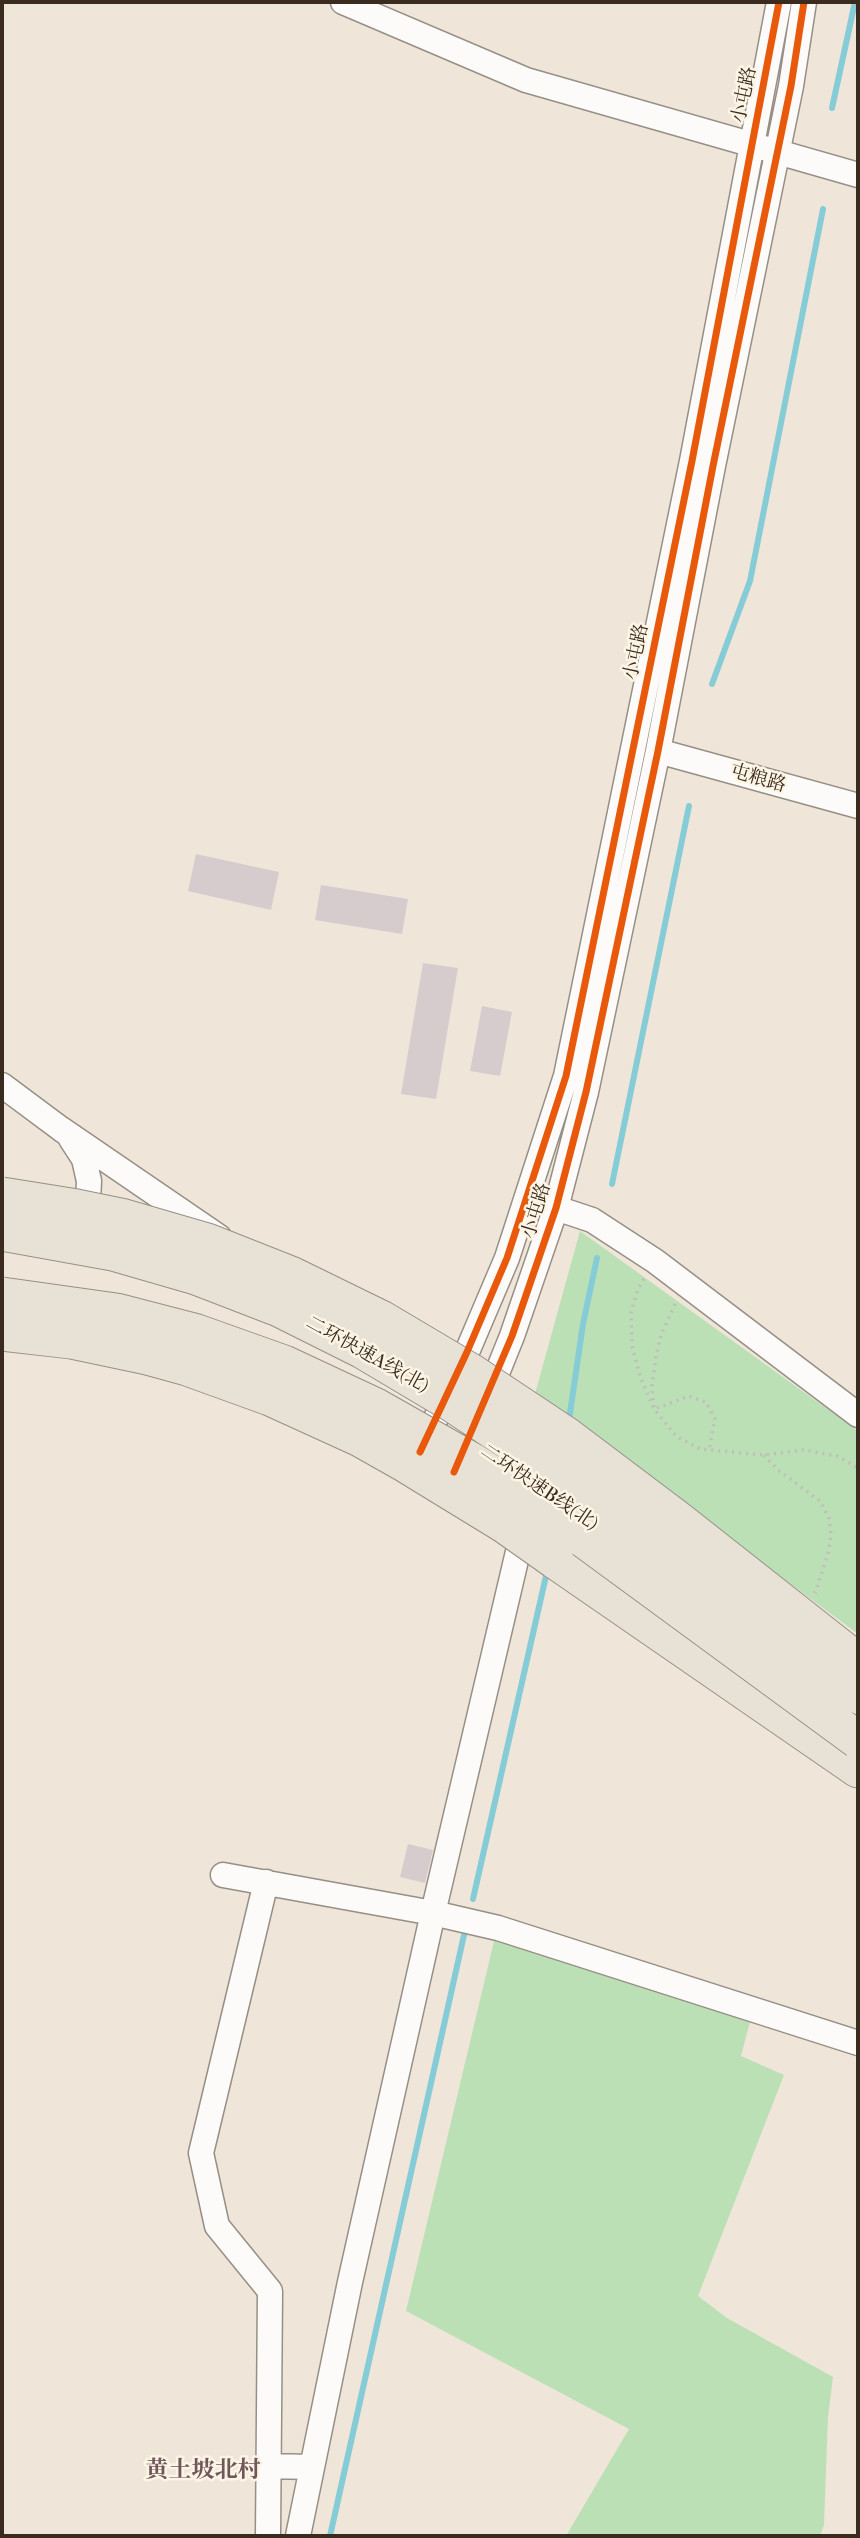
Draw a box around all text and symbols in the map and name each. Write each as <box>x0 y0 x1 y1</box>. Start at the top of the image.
street label: 小屯路 <box>728 65 762 125</box>
street label: 小屯路 <box>620 622 654 682</box>
street label: 屯粮路 <box>727 760 789 798</box>
street label: 小屯路 <box>518 1180 556 1242</box>
street label: 二环快速A线(北) <box>302 1312 432 1398</box>
street label: 二环快速B线(北) <box>476 1440 602 1536</box>
district label: 黄土坡北村 <box>146 2457 260 2485</box>

